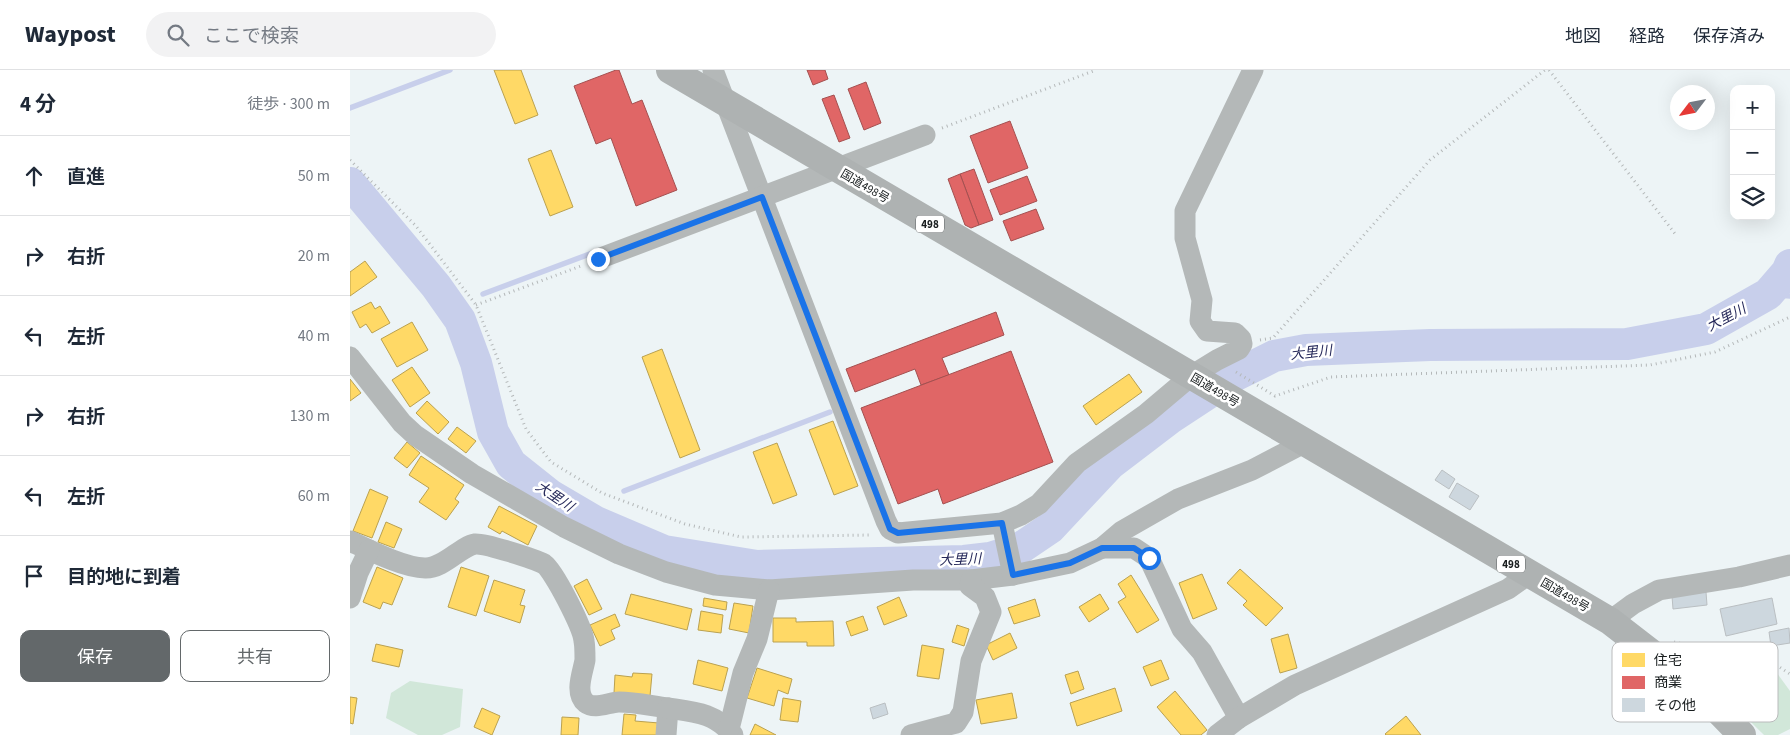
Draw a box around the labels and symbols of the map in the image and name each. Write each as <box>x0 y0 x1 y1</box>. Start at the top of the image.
north arrow <box>1670 85 1715 130</box>
street label: 国道498号 <box>837 166 892 207</box>
road number: 498 <box>916 216 944 232</box>
route end <box>587 248 610 271</box>
water label: 大里川 <box>1703 298 1751 337</box>
water label: 大里川 <box>1289 341 1335 365</box>
street label: 国道498号 <box>1187 370 1242 411</box>
water label: 大里川 <box>531 477 579 518</box>
route start <box>1138 547 1161 570</box>
water label: 大里川 <box>939 549 983 571</box>
road number: 498 <box>1497 556 1525 572</box>
street label: 国道498号 <box>1537 575 1592 616</box>
legend <box>1612 642 1778 722</box>
text: 住宅 <box>1654 651 1682 671</box>
text: 商業 <box>1654 673 1682 693</box>
text: その他 <box>1654 696 1696 716</box>

